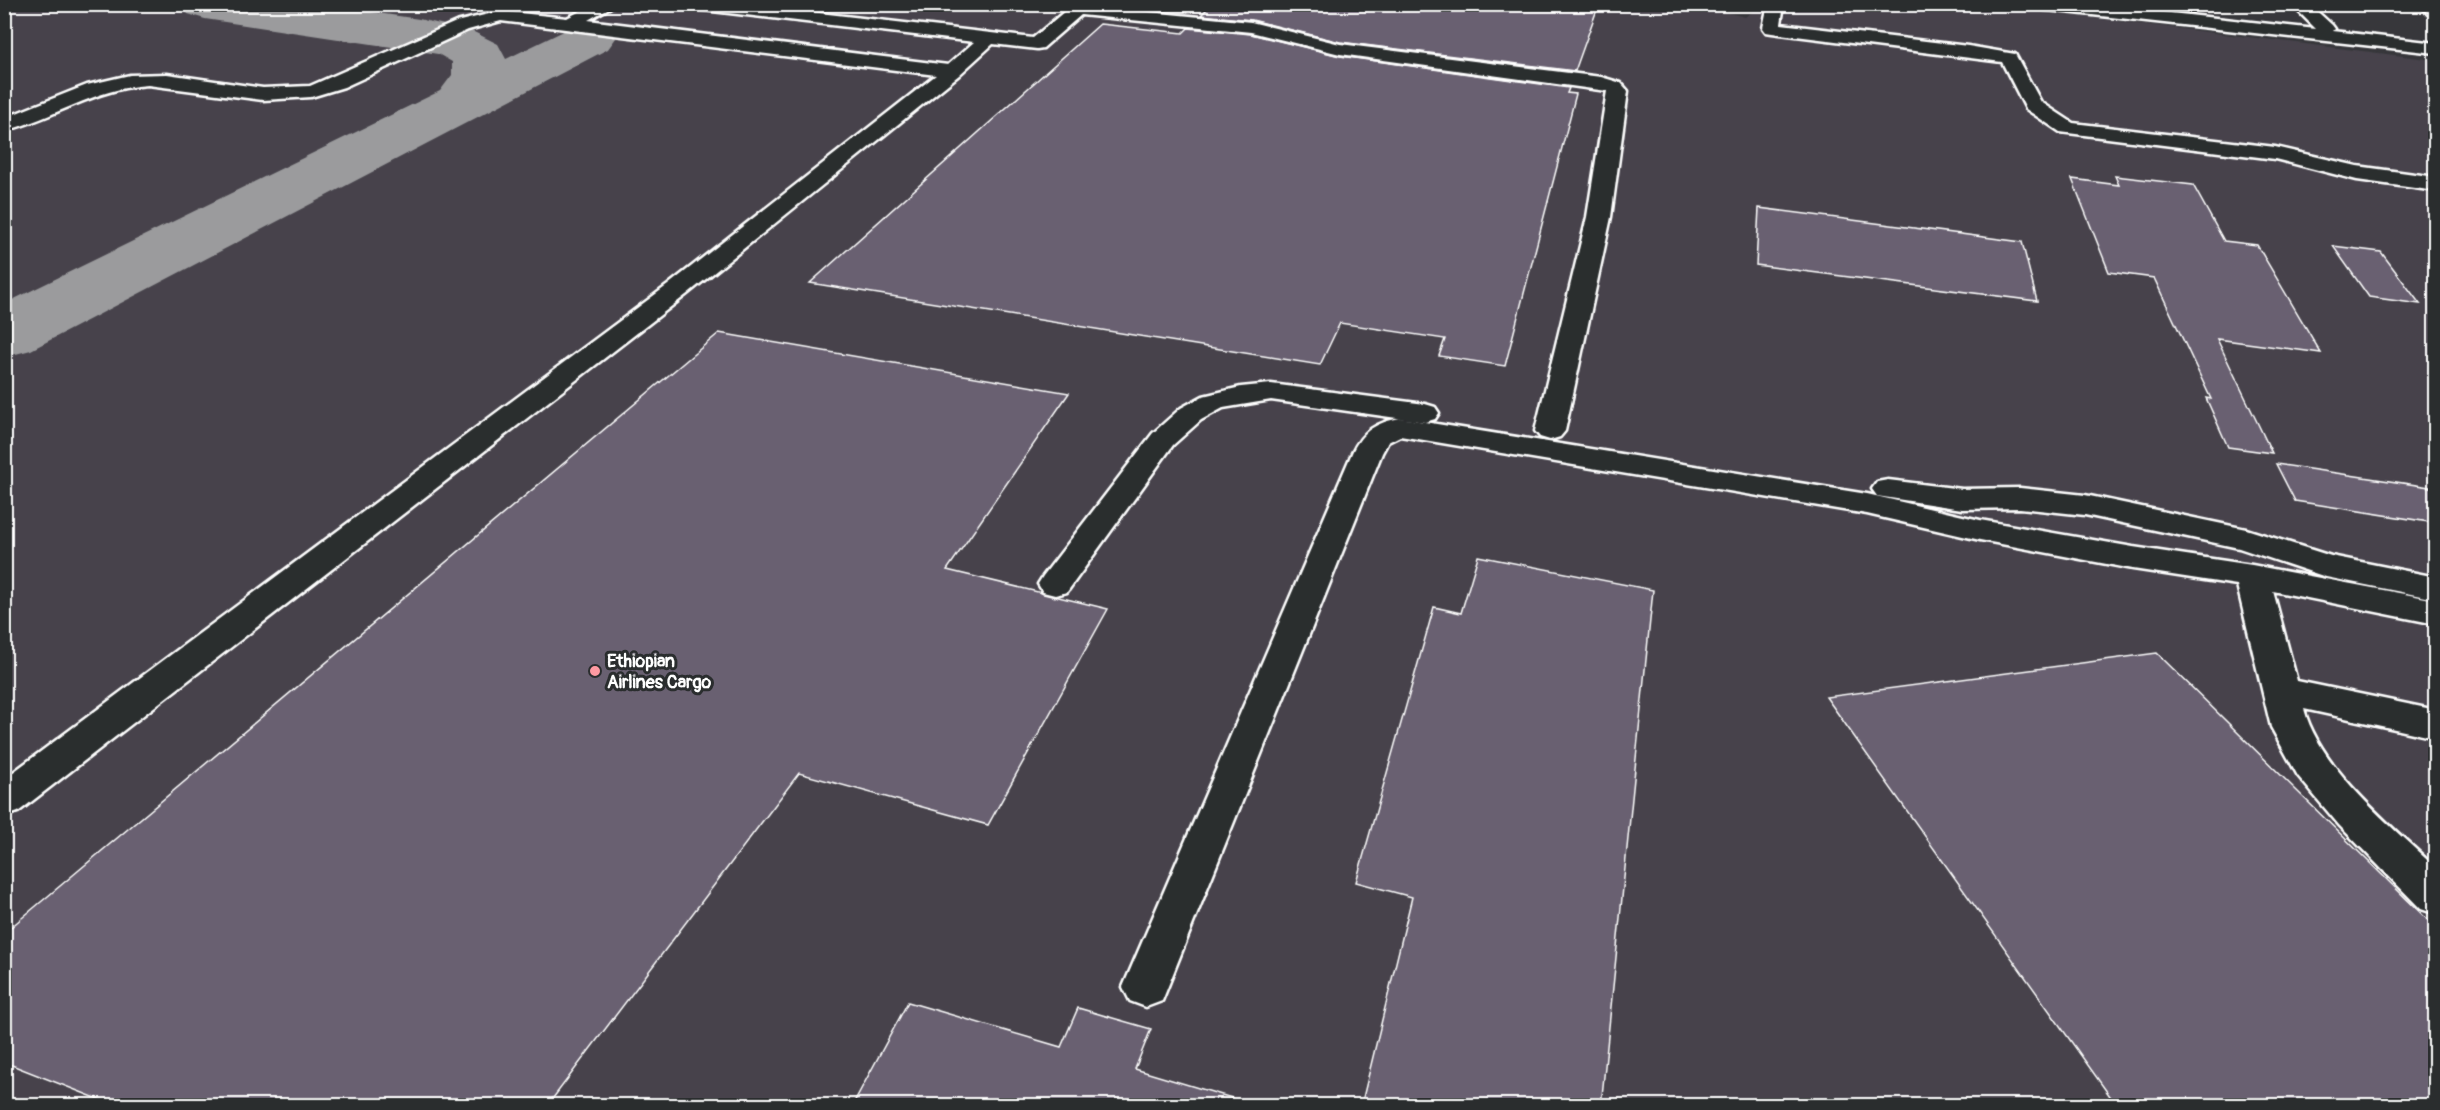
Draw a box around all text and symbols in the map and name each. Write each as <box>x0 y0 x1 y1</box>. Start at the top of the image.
place label: Ethiopian Airlines Cargo <box>607 650 712 694</box>
marker: Ethiopian Airlines Cargo <box>588 664 602 678</box>

